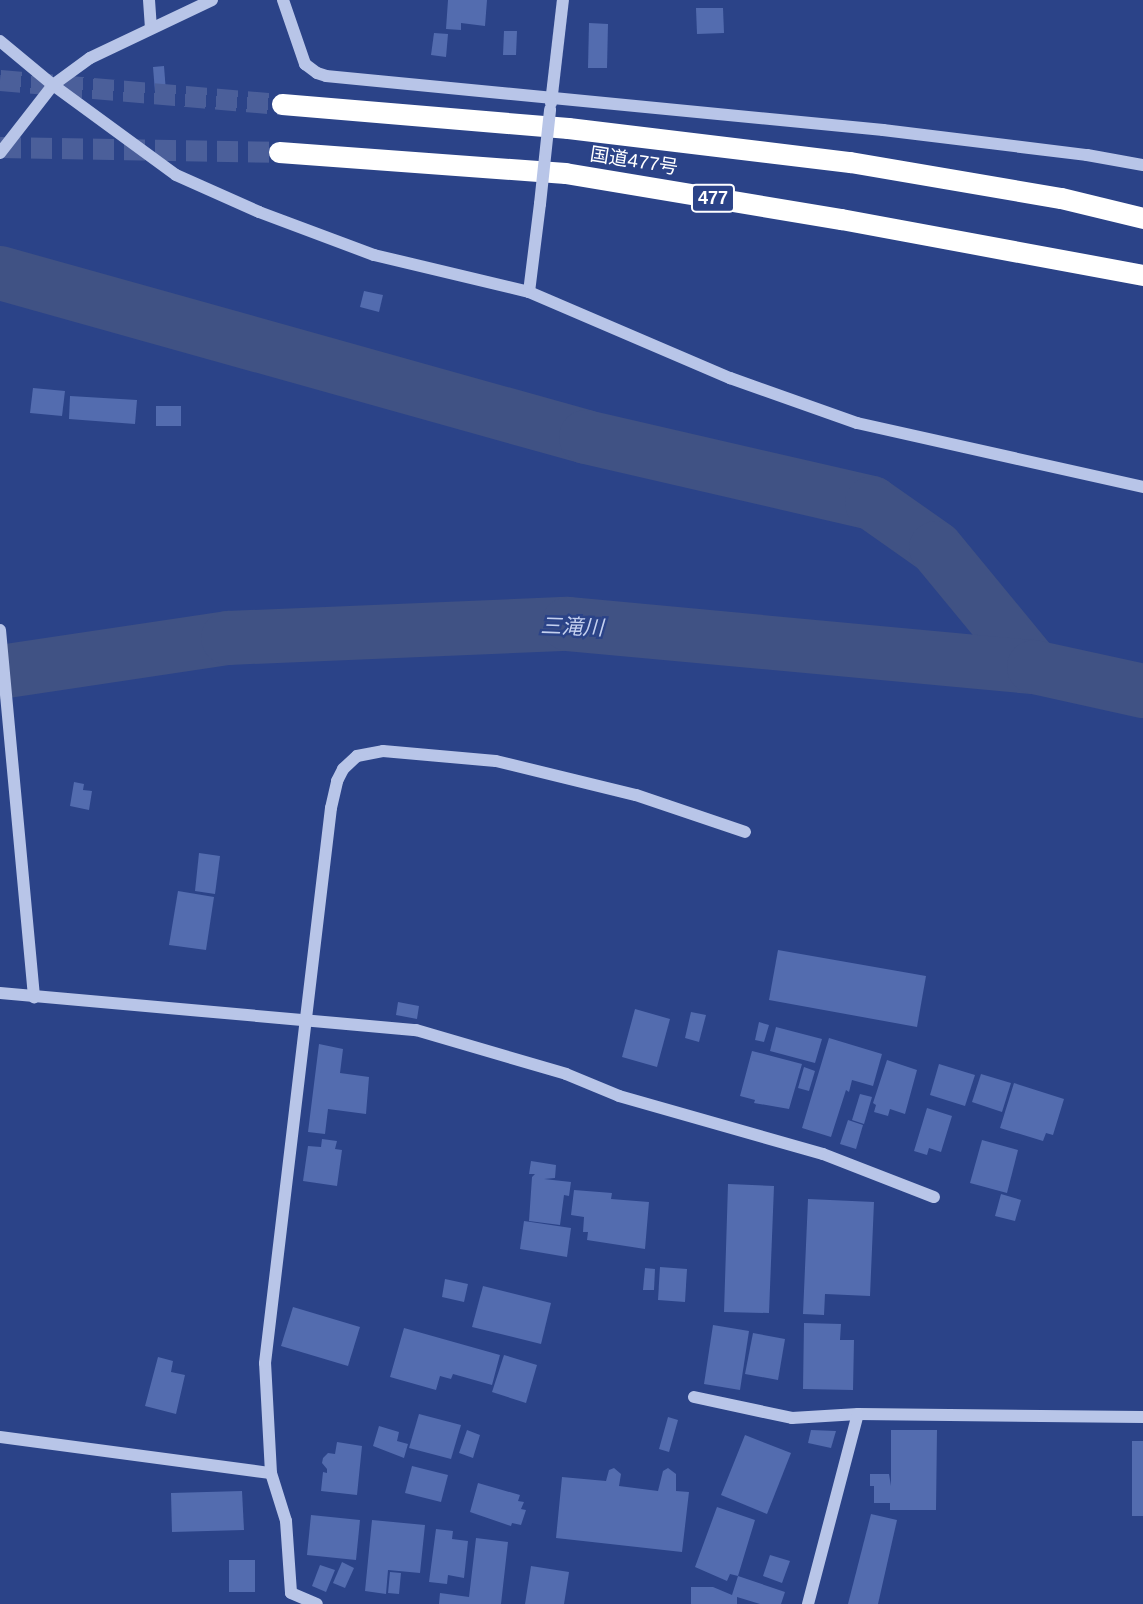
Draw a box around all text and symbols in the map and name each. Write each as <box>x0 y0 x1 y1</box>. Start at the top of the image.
street label: 国道477号 <box>588 143 680 179</box>
road number: 477 <box>690 183 736 212</box>
water label: 三滝川 <box>540 613 604 641</box>

